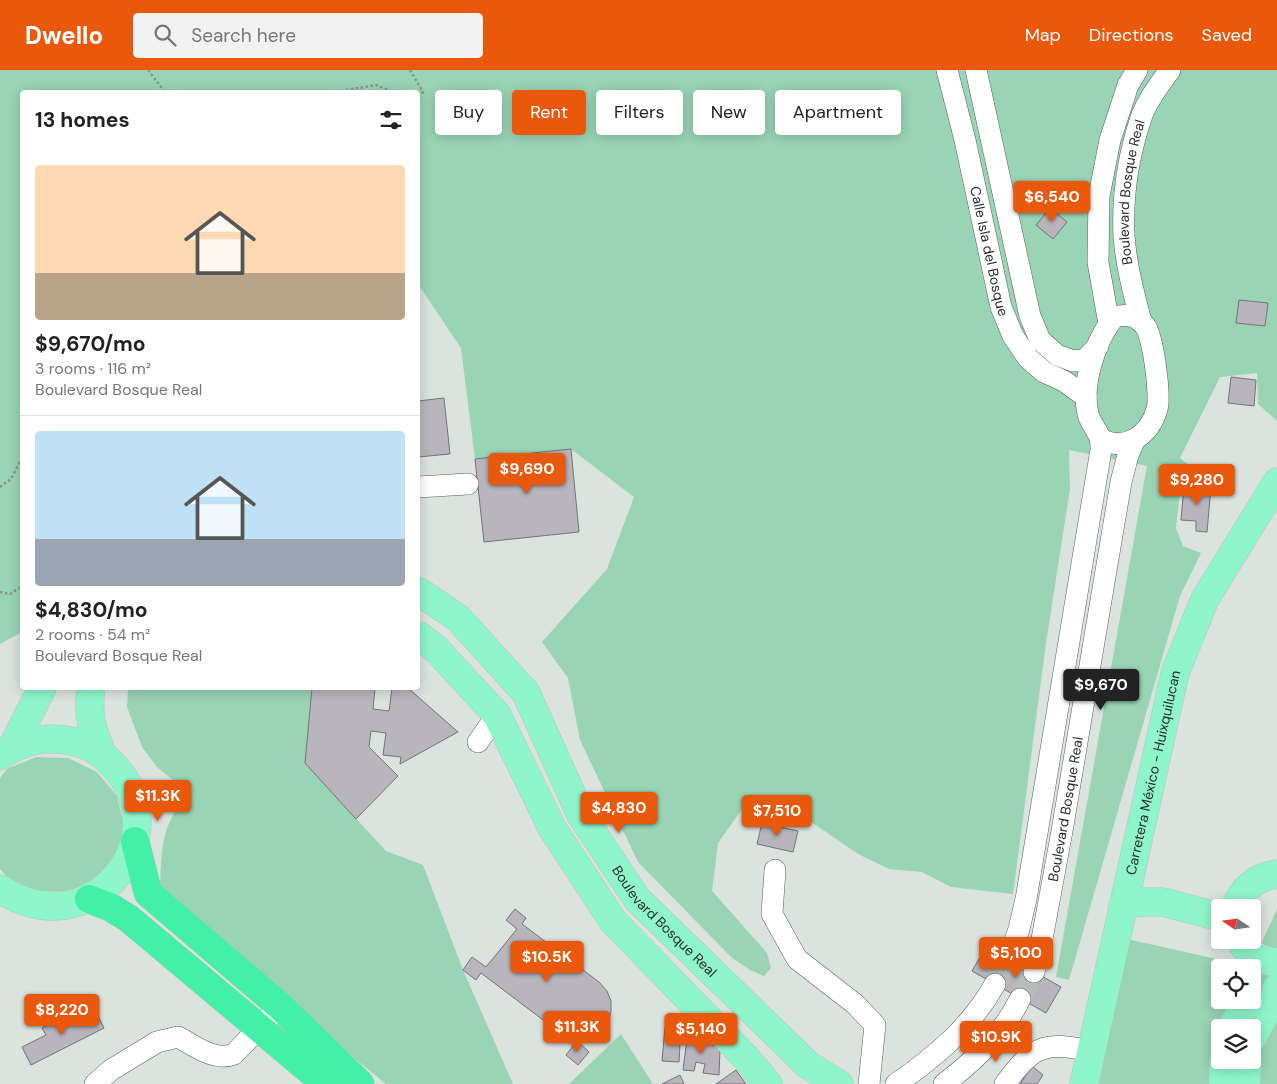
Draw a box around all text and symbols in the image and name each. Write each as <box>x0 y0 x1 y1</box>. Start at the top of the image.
search box <box>133 13 483 58</box>
text: Dwello <box>25 20 103 51</box>
icon: search <box>151 21 179 49</box>
text: Search here <box>191 23 296 48</box>
text: Map <box>1025 23 1061 47</box>
text: Directions <box>1089 23 1174 47</box>
text: Saved <box>1202 23 1252 47</box>
chip: Buy <box>435 90 502 135</box>
chip: Rent <box>512 90 586 135</box>
chip: Filters <box>596 90 683 135</box>
chip: New <box>693 90 765 135</box>
chip: Apartment <box>775 90 901 135</box>
text: 13 homes <box>35 106 130 134</box>
icon: filters <box>377 106 405 134</box>
street label: Boulevard Bosque Real <box>1115 117 1149 266</box>
pin: $6,540 <box>1011 180 1093 223</box>
street label: Calle Isla del Bosque <box>966 184 1013 319</box>
text: $6,540 <box>1024 186 1080 207</box>
icon: home <box>175 198 265 288</box>
text: $9,670/mo <box>35 330 146 358</box>
text: 3 rooms · 116 m² <box>35 358 151 379</box>
text: Boulevard Bosque Real <box>35 379 202 400</box>
pin: $9,690 <box>486 452 568 495</box>
text: $9,690 <box>499 458 555 479</box>
icon: home <box>175 463 265 553</box>
pin: $9,280 <box>1156 464 1238 506</box>
text: $9,280 <box>1170 469 1224 490</box>
text: $4,830/mo <box>35 596 148 624</box>
text: 2 rooms · 54 m² <box>35 624 150 645</box>
text: Boulevard Bosque Real <box>35 645 202 666</box>
pin: $9,670 <box>1060 668 1142 711</box>
street label: Carretera México - Huixquilucan <box>1122 669 1184 877</box>
text: $9,670 <box>1074 674 1128 695</box>
street label: Boulevard Bosque Real <box>1044 735 1087 883</box>
pin: $11.3K <box>117 780 199 822</box>
text: $11.3K <box>135 785 181 806</box>
pin: $4,830 <box>578 792 660 834</box>
pin: $7,510 <box>736 794 818 837</box>
text: $4,830 <box>591 797 647 818</box>
text: $7,510 <box>753 800 801 821</box>
street label: Boulevard Bosque Real <box>608 862 721 981</box>
north arrow <box>1211 899 1261 949</box>
map controls <box>1211 899 1261 1069</box>
pin: $5,100 <box>975 936 1057 979</box>
pin: $10.5K <box>506 940 588 983</box>
text: $5,100 <box>990 942 1042 963</box>
text: $10.5K <box>522 946 572 967</box>
button: locate <box>1211 959 1261 1009</box>
pin: $8,220 <box>21 994 103 1036</box>
text: $8,220 <box>35 999 89 1020</box>
pin: $11.3K <box>536 1010 618 1053</box>
pin: $5,140 <box>660 1012 742 1055</box>
text: $11.3K <box>554 1016 600 1037</box>
text: $5,140 <box>675 1018 727 1039</box>
button: layers <box>1211 1019 1261 1069</box>
pin: $10.9K <box>955 1020 1037 1063</box>
text: $10.9K <box>971 1026 1021 1047</box>

